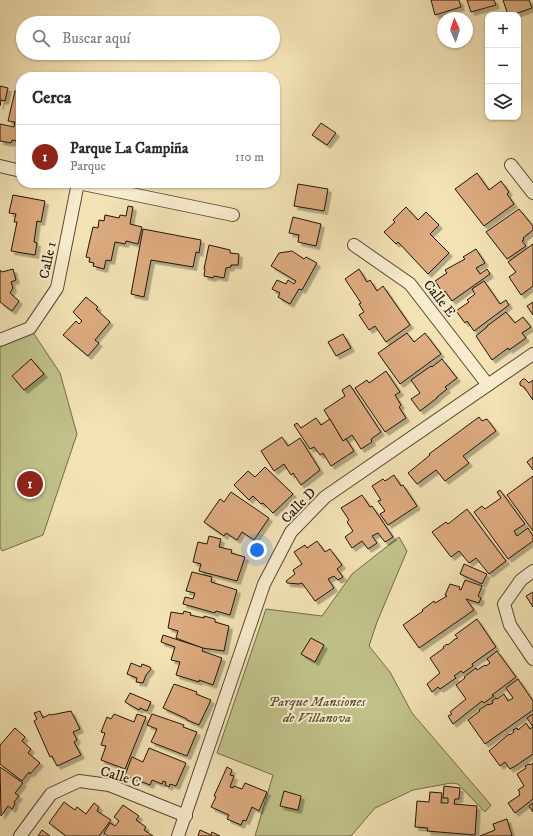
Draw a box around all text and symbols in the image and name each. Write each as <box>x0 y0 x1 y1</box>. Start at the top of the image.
north arrow <box>437 12 473 48</box>
map controls <box>485 12 521 120</box>
button: + <box>485 12 521 48</box>
search box <box>16 16 280 60</box>
icon: search <box>30 27 52 49</box>
text: Buscar aquí <box>62 29 130 48</box>
button: − <box>485 48 521 84</box>
button: layers <box>485 84 521 120</box>
text: Cerca <box>32 87 71 109</box>
text: Parque La Campiña <box>70 139 188 158</box>
text: 1 <box>43 149 47 165</box>
text: 110 m <box>235 149 264 165</box>
text: Parque <box>70 158 106 174</box>
street label: Calle 1 <box>35 240 61 280</box>
street label: Calle E <box>419 276 459 321</box>
pin: 1 <box>17 469 43 499</box>
street label: Calle D <box>277 484 320 527</box>
your location <box>247 540 267 560</box>
park label: Parque Mansiones de Villanova <box>269 693 366 727</box>
street label: Calle C <box>98 762 143 792</box>

